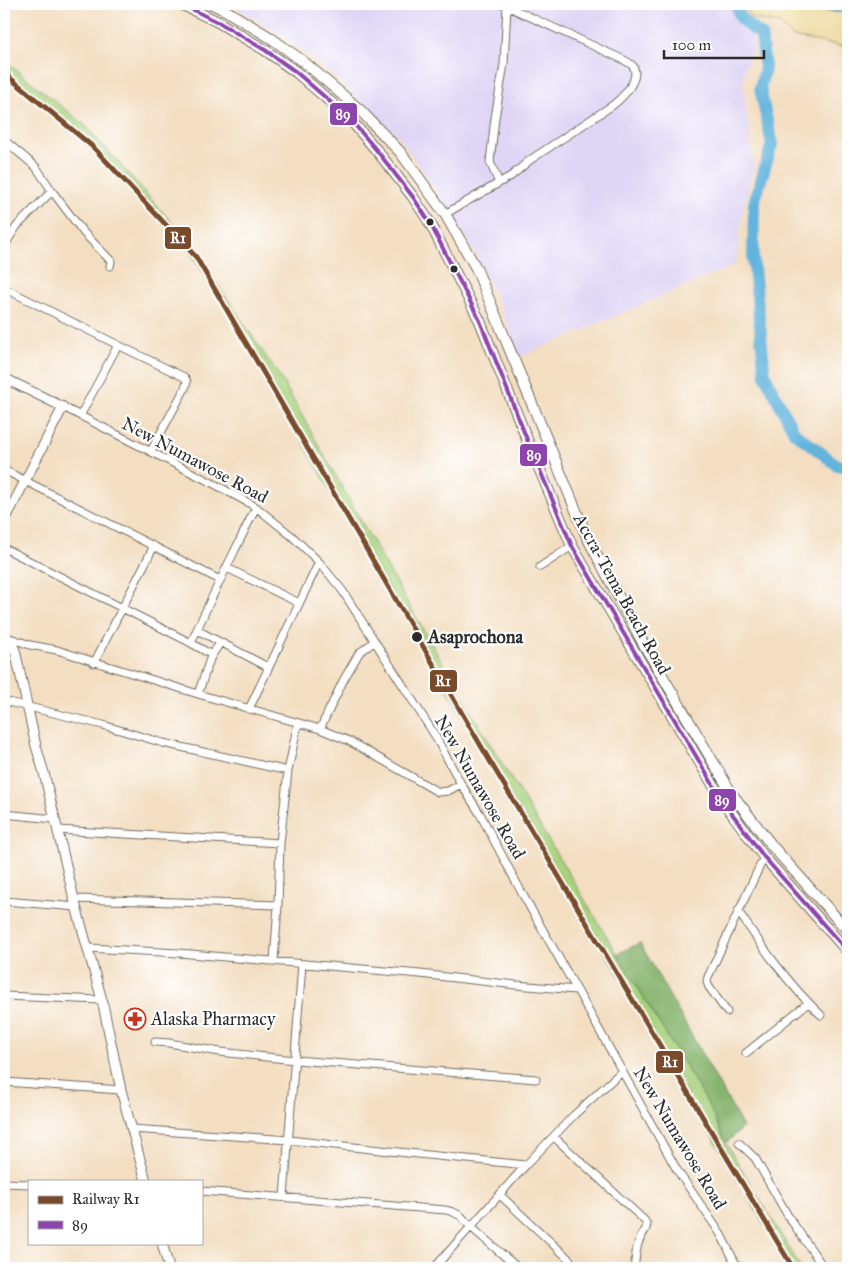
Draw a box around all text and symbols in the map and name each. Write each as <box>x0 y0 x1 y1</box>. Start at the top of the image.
scale bar <box>664 28 764 60</box>
text: 100 m <box>672 36 712 54</box>
line badge: 89 <box>329 102 358 126</box>
text: 89 <box>336 106 350 124</box>
unlabelled marker <box>425 217 435 227</box>
line badge: R1 <box>164 226 192 250</box>
text: R1 <box>170 230 186 247</box>
unlabelled marker <box>449 264 459 274</box>
street label: New Numawose Road <box>118 412 272 508</box>
line badge: 89 <box>519 443 548 467</box>
text: 89 <box>527 447 541 465</box>
street label: Accra-Tema Beach Road <box>568 509 675 678</box>
place label: Asaprochona <box>427 626 524 649</box>
marker: Asaprochona <box>410 630 424 644</box>
line badge: R1 <box>429 669 458 693</box>
text: R1 <box>435 673 451 690</box>
street label: New Numawose Road <box>430 711 530 863</box>
line badge: 89 <box>708 788 737 812</box>
text: 89 <box>715 792 729 810</box>
pharmacy icon: Alaska Pharmacy <box>123 1007 147 1031</box>
place label: Alaska Pharmacy <box>150 1008 276 1030</box>
line badge: R1 <box>655 1050 684 1074</box>
text: R1 <box>662 1054 678 1071</box>
street label: New Numawose Road <box>629 1063 731 1213</box>
legend <box>28 1180 202 1244</box>
text: Railway R1 <box>72 1190 140 1208</box>
text: 89 <box>72 1216 88 1234</box>

